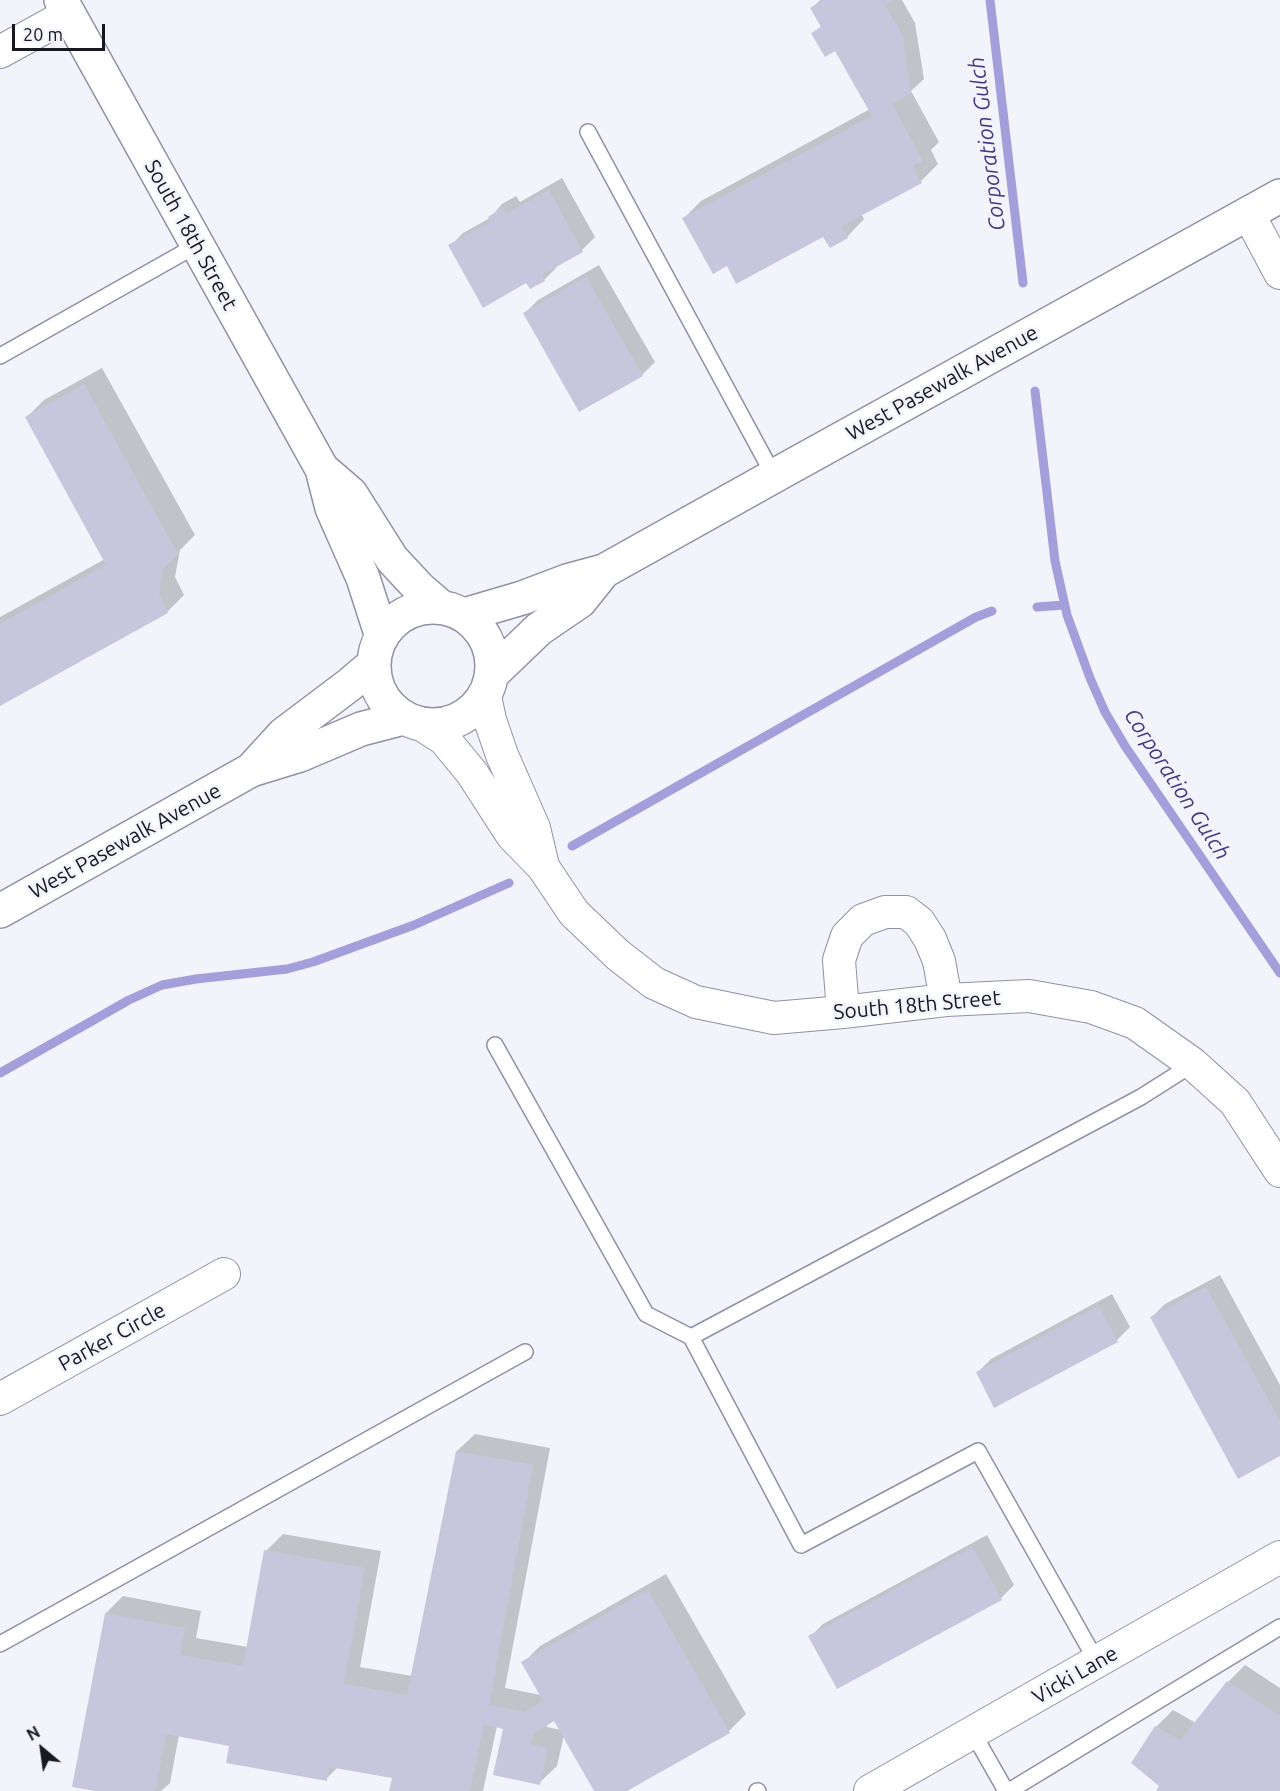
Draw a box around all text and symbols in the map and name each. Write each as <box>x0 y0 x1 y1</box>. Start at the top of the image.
scale bar <box>15 12 108 50</box>
text: 20 m <box>23 24 63 44</box>
water label: Corporation Gulch <box>963 55 1011 233</box>
street label: South 18th Street <box>139 156 243 314</box>
street label: West Pasewalk Avenue <box>842 320 1042 446</box>
water label: Corporation Gulch <box>1118 703 1236 865</box>
street label: West Pasewalk Avenue <box>25 778 225 904</box>
street label: South 18th Street <box>832 985 1002 1025</box>
street label: Parker Circle <box>54 1297 170 1377</box>
street label: Vicki Lane <box>1028 1640 1122 1710</box>
north arrow <box>12 1719 72 1779</box>
text: N <box>24 1722 43 1744</box>

